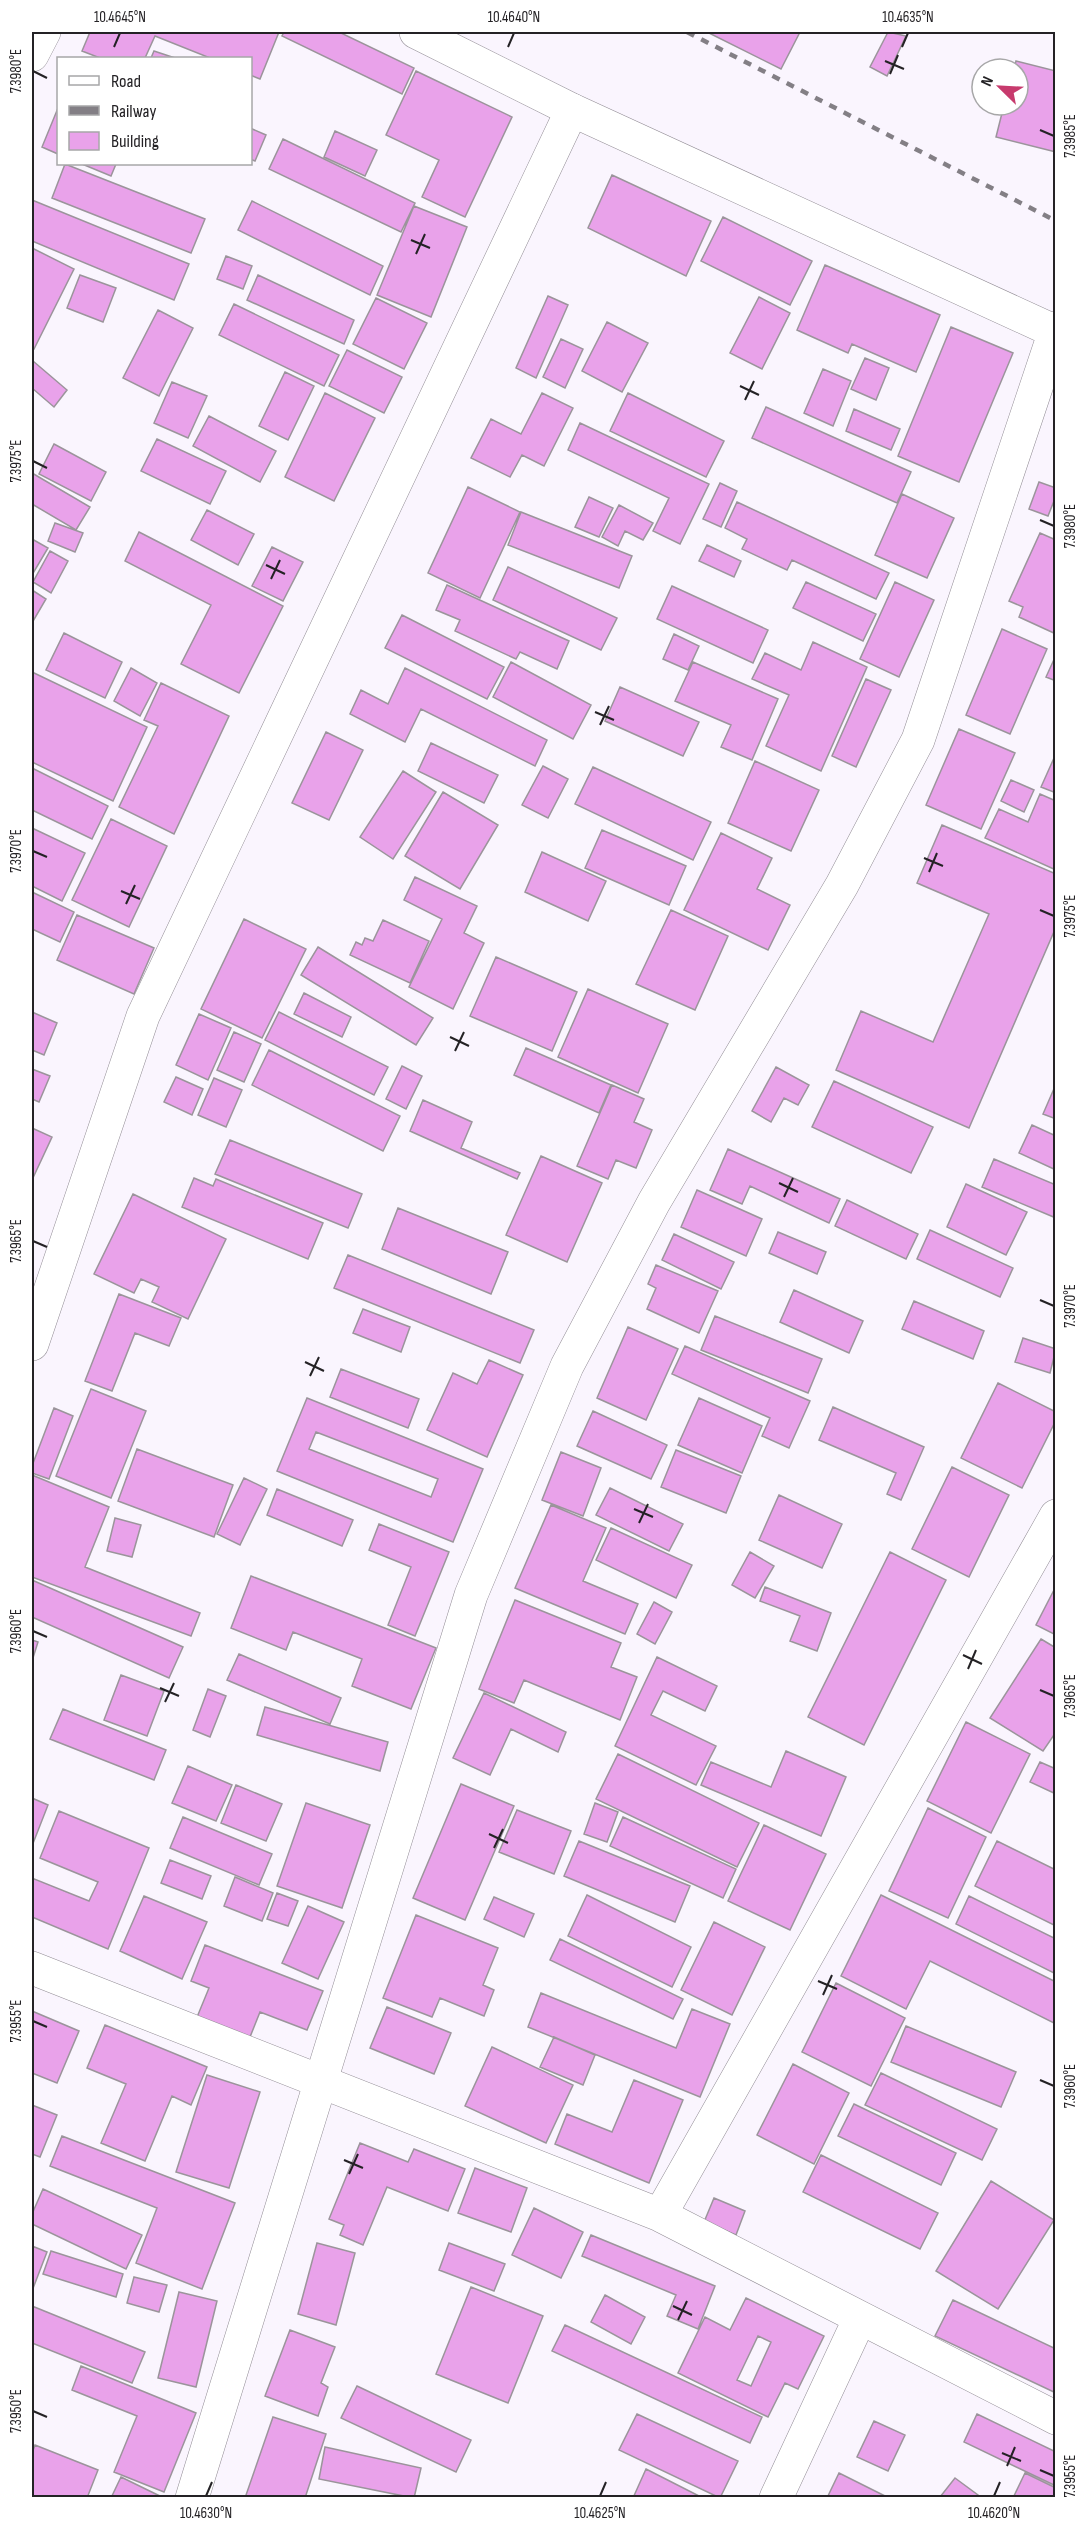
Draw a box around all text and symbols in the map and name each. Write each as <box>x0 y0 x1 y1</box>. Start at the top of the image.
text: 10.4645°N <box>94 8 146 27</box>
text: 10.4640°N <box>488 8 540 27</box>
text: 10.4635°N <box>882 8 934 27</box>
text: 7.3980°E <box>7 49 26 93</box>
legend <box>57 57 252 165</box>
north arrow <box>970 57 1030 117</box>
text: Road <box>111 71 141 92</box>
text: N <box>977 74 998 89</box>
text: Railway <box>111 101 156 122</box>
text: 7.3985°E <box>1061 114 1080 158</box>
text: Building <box>111 131 159 152</box>
text: 7.3975°E <box>7 439 26 483</box>
text: 7.3980°E <box>1061 504 1080 548</box>
text: 7.3970°E <box>7 829 26 873</box>
text: 7.3975°E <box>1061 894 1080 938</box>
text: 7.3965°E <box>7 1219 26 1263</box>
text: 7.3970°E <box>1061 1284 1080 1328</box>
text: 7.3960°E <box>7 1609 26 1653</box>
text: 7.3965°E <box>1061 1674 1080 1718</box>
text: 7.3955°E <box>7 1999 26 2043</box>
text: 7.3960°E <box>1061 2064 1080 2108</box>
text: 7.3950°E <box>7 2389 26 2433</box>
text: 7.3955°E <box>1061 2454 1080 2498</box>
text: 10.4630°N <box>180 2504 232 2523</box>
text: 10.4625°N <box>574 2504 626 2523</box>
text: 10.4620°N <box>968 2504 1020 2523</box>

